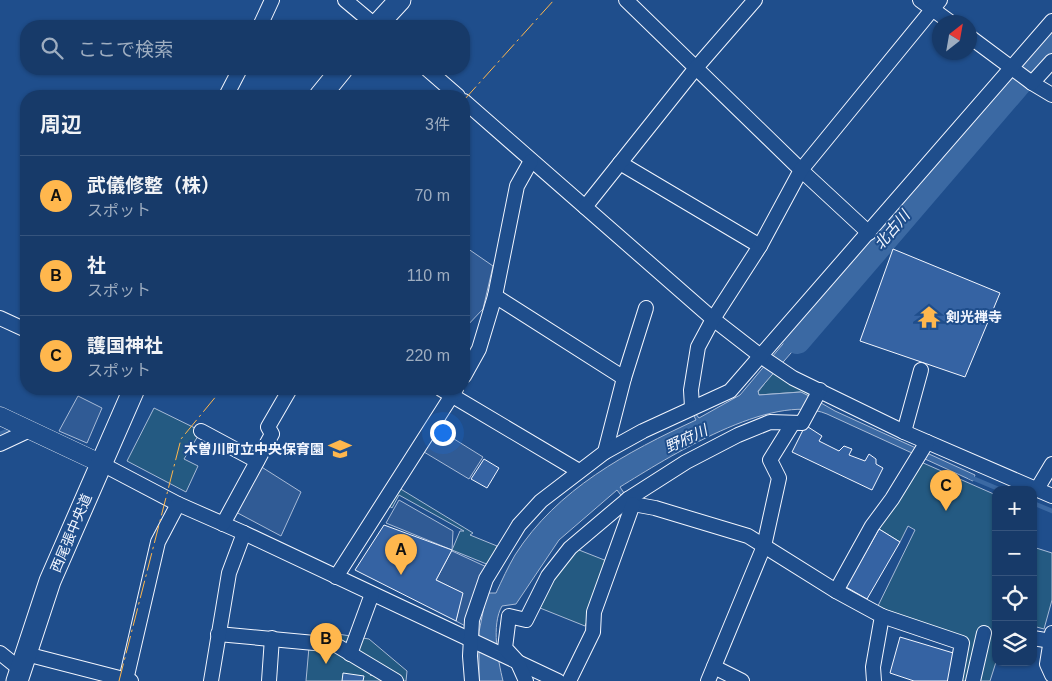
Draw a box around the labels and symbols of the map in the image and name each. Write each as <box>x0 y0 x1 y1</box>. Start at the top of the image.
north arrow <box>932 15 977 60</box>
water label: 北古川 <box>871 205 914 252</box>
temple icon: 剣光禅寺 <box>916 304 942 330</box>
place label: 剣光禅寺 <box>946 309 1002 325</box>
your location <box>430 420 456 446</box>
water label: 野府川 <box>662 420 712 456</box>
school or university icon: 木曽川町立中央保育園 <box>327 436 353 462</box>
place label: 木曽川町立中央保育園 <box>184 441 324 457</box>
pin: C <box>930 470 962 511</box>
street label: 西尾張中央道 <box>47 491 95 575</box>
pin: A <box>385 534 417 575</box>
pin: B <box>310 623 342 664</box>

